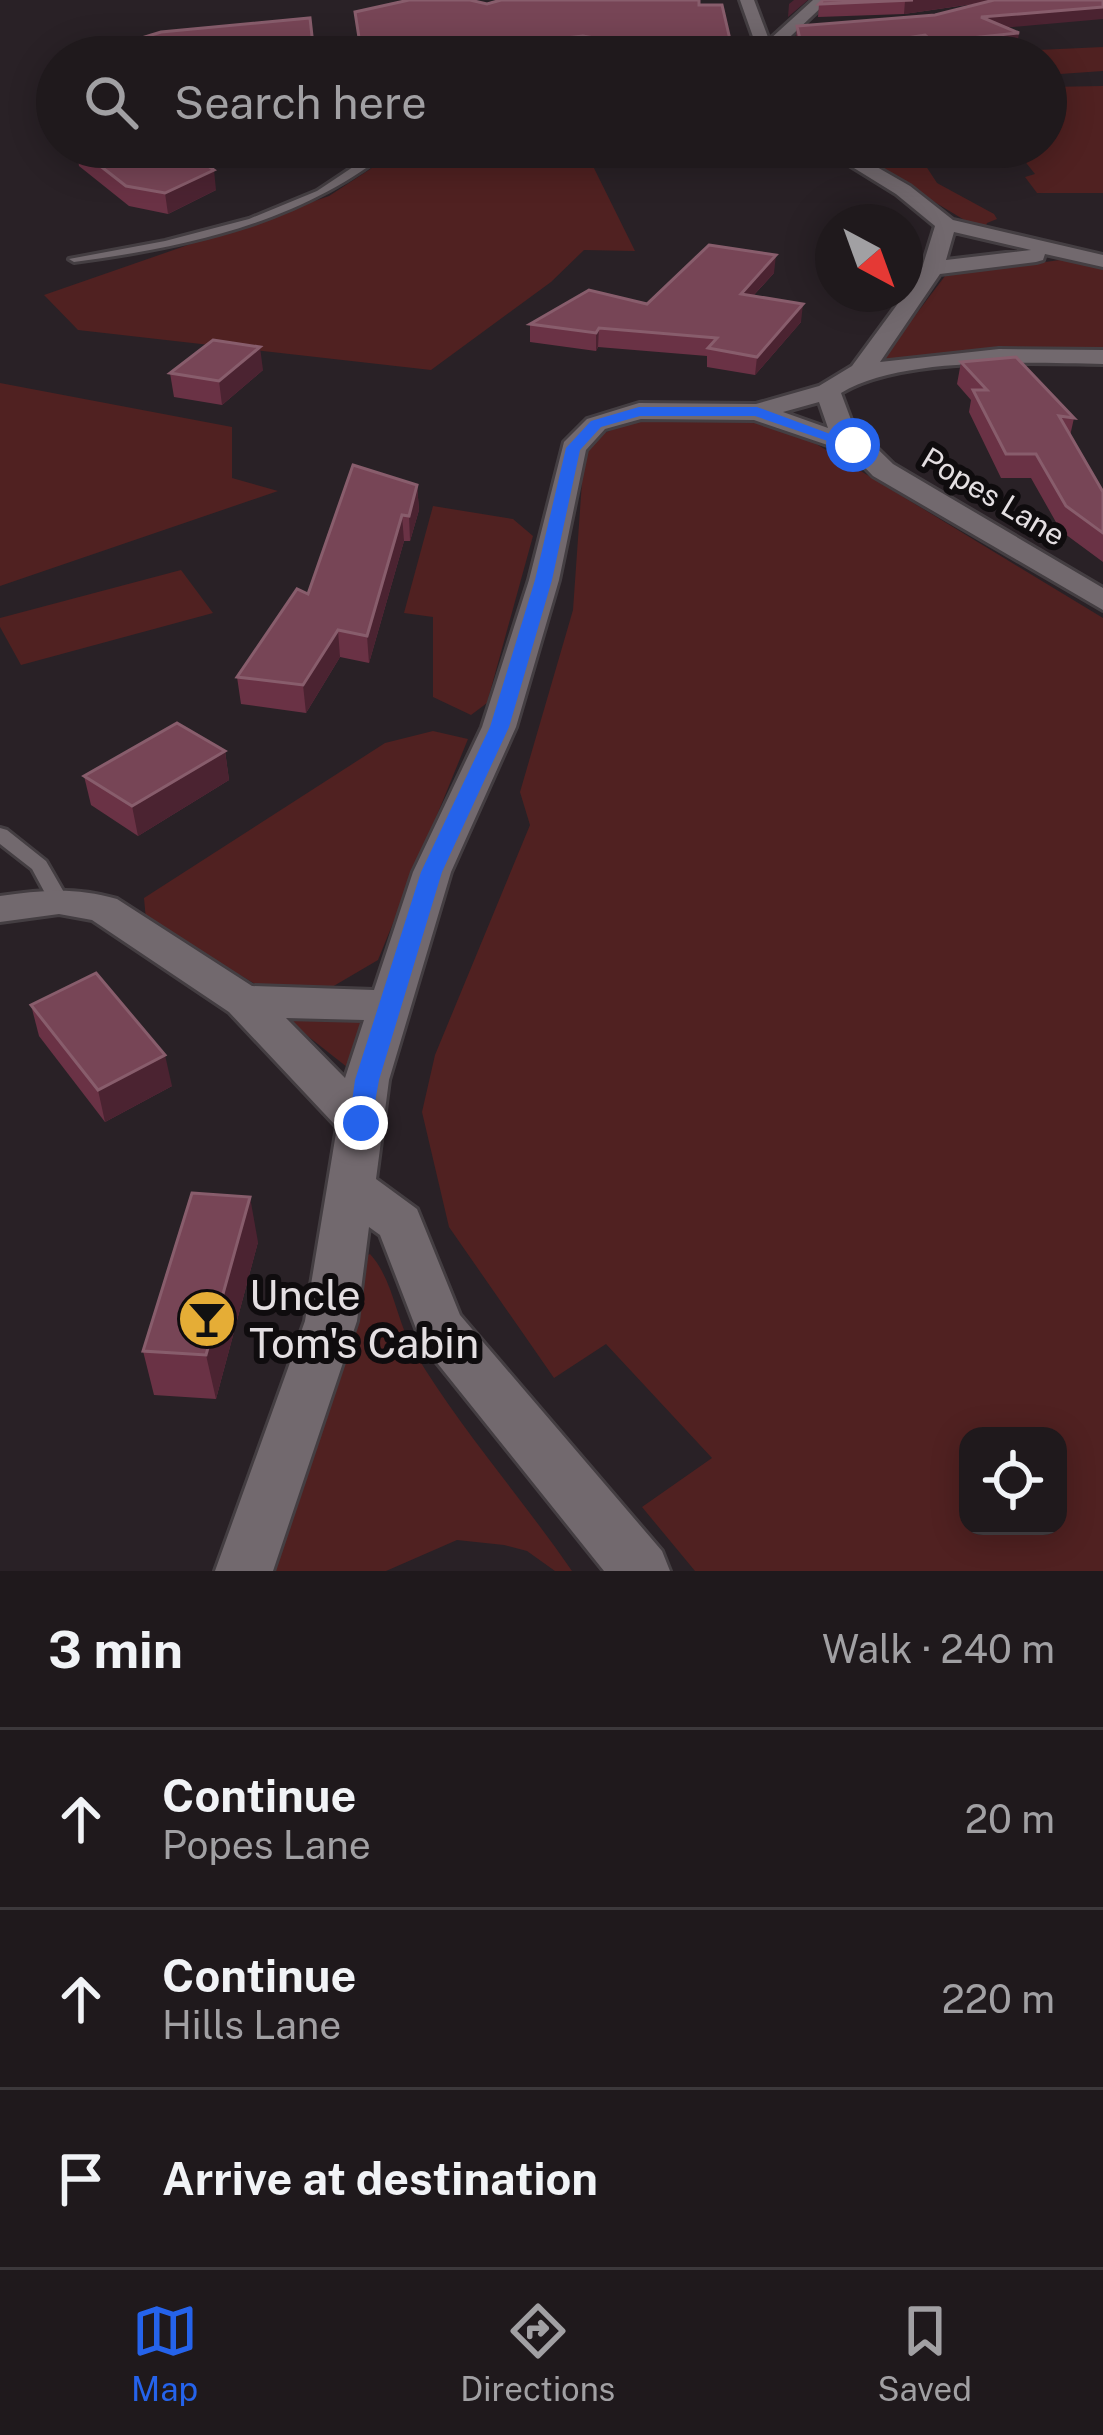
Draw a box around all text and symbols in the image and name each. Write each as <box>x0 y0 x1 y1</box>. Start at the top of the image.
search box <box>36 36 1067 168</box>
icon: search <box>78 69 144 135</box>
text: Search here <box>174 76 427 129</box>
north arrow <box>815 204 923 312</box>
route start <box>826 418 880 472</box>
street label: Popes Lane <box>915 439 1072 553</box>
route end <box>334 1096 388 1150</box>
place label: Uncle Tom's Cabin <box>249 1270 479 1367</box>
bar icon: Uncle Tom's Cabin <box>176 1288 238 1350</box>
map controls <box>959 1427 1067 1535</box>
button: locate <box>959 1427 1067 1535</box>
text: 3 min <box>48 1620 183 1679</box>
text: Walk · 240 m <box>822 1626 1055 1672</box>
text: Continue <box>162 1769 356 1822</box>
icon: ahead <box>48 1786 114 1852</box>
text: 20 m <box>965 1796 1055 1842</box>
text: Popes Lane <box>162 1822 371 1868</box>
text: Continue <box>162 1949 356 2002</box>
icon: ahead <box>48 1966 114 2032</box>
text: 220 m <box>941 1976 1055 2022</box>
text: Hills Lane <box>162 2002 341 2048</box>
icon: arrive <box>48 2146 114 2212</box>
text: Arrive at destination <box>162 2152 598 2205</box>
tab: Map <box>131 2298 198 2408</box>
tab: Directions <box>460 2298 615 2408</box>
tab: Saved <box>878 2298 972 2408</box>

